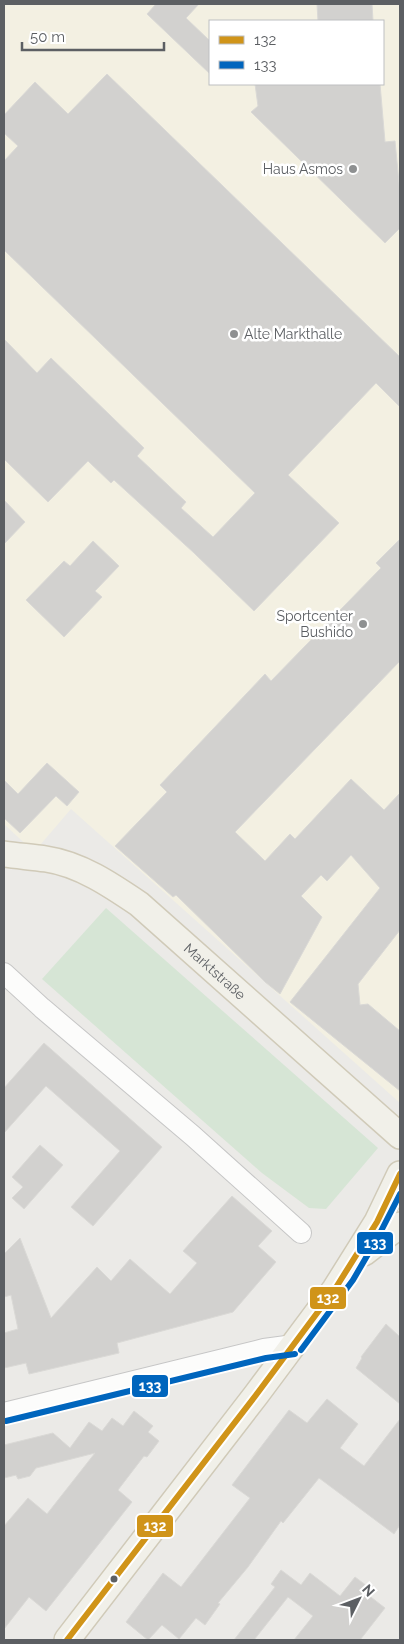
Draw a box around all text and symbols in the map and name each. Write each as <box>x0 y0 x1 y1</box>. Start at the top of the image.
scale bar <box>22 20 165 52</box>
legend <box>209 20 384 85</box>
text: 50 m <box>30 28 65 46</box>
text: 132 <box>254 31 276 49</box>
text: 133 <box>254 56 276 74</box>
place label: Haus Asmos <box>263 161 343 177</box>
marker: Haus Asmos <box>347 163 359 175</box>
place label: Alte Markthalle <box>244 326 342 342</box>
marker: Alte Markthalle <box>228 328 240 340</box>
place label: Sportcenter Bushido <box>276 608 353 640</box>
marker: Sportcenter Bushido <box>357 618 369 630</box>
street label: Marktstraße <box>181 940 249 1003</box>
line badge: 133 <box>356 1231 394 1255</box>
text: 133 <box>364 1235 386 1251</box>
line badge: 132 <box>309 1286 347 1310</box>
text: 132 <box>317 1290 339 1306</box>
line badge: 133 <box>131 1374 169 1398</box>
text: 133 <box>139 1378 161 1394</box>
line badge: 132 <box>136 1514 174 1538</box>
text: 132 <box>144 1518 166 1534</box>
unlabelled marker <box>109 1574 119 1584</box>
north arrow <box>334 1574 384 1624</box>
text: N <box>359 1581 378 1600</box>

